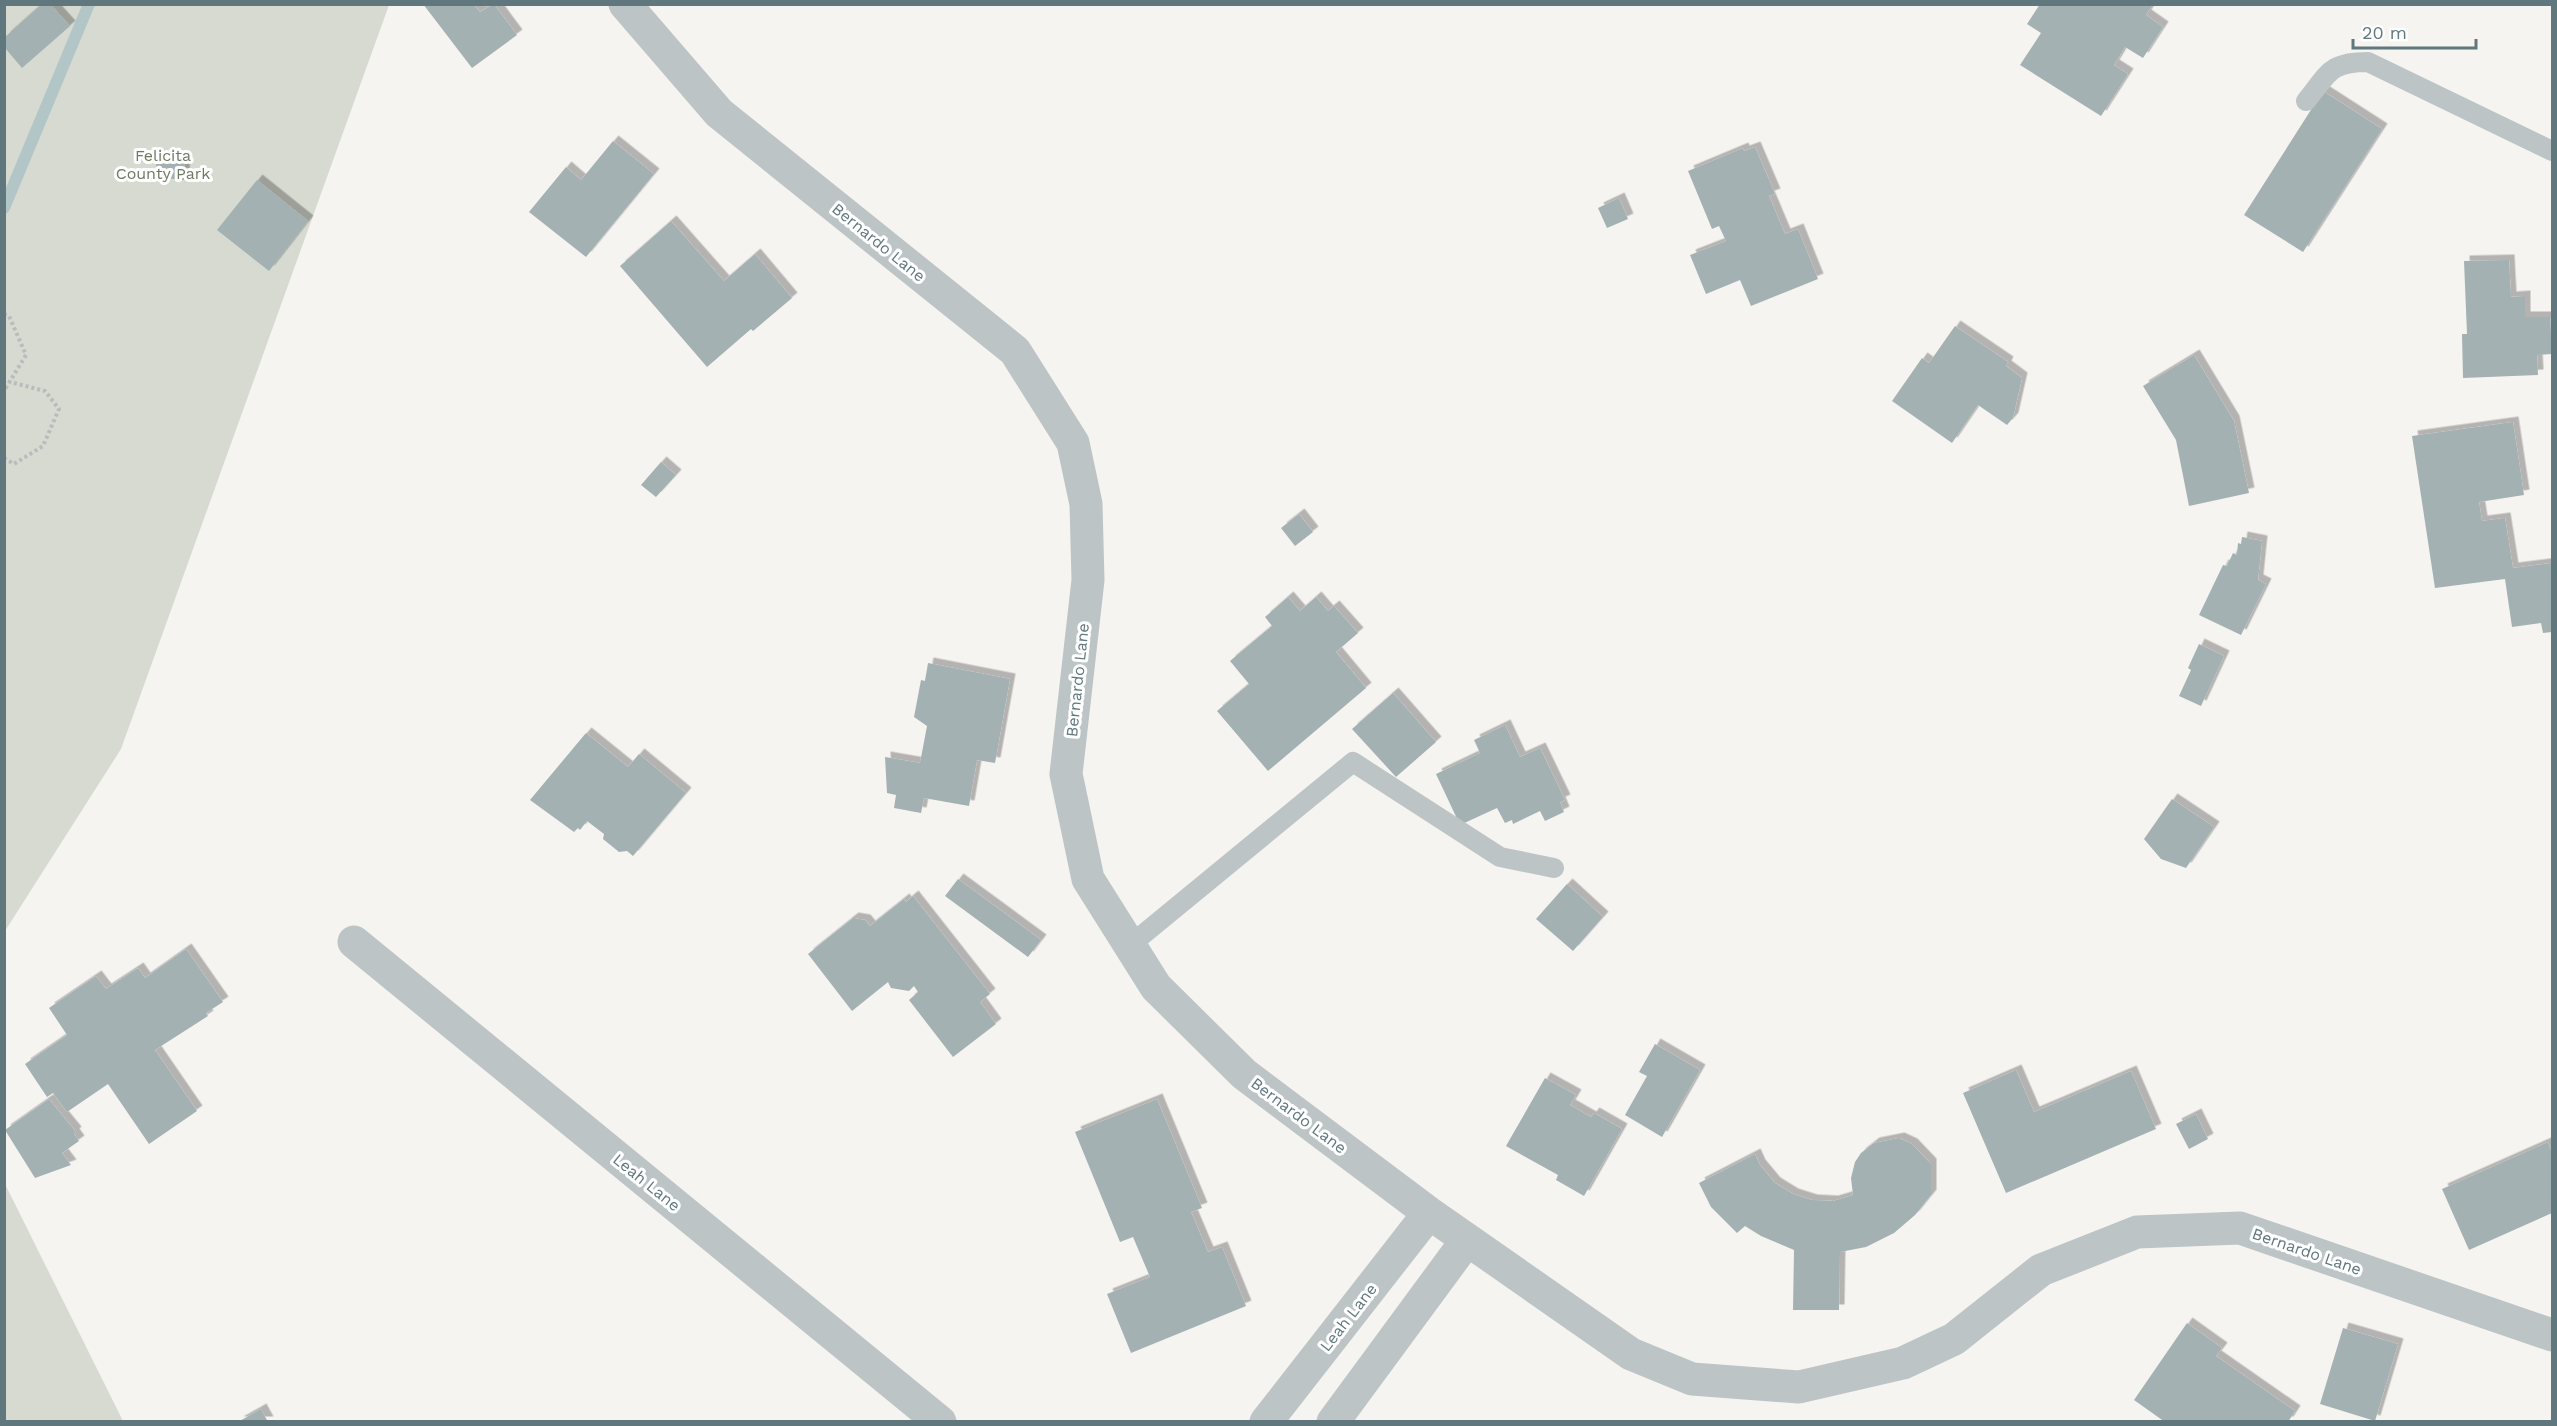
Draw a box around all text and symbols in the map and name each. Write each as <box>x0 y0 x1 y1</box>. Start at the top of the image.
scale bar <box>2353 12 2476 50</box>
text: 20 m <box>2362 22 2407 43</box>
park label: Felicita County Park <box>116 146 210 183</box>
street label: Bernardo Lane <box>828 199 929 286</box>
street label: Bernardo Lane <box>1062 622 1093 738</box>
street label: Bernardo Lane <box>1247 1073 1350 1157</box>
street label: Leah Lane <box>609 1150 684 1215</box>
street label: Bernardo Lane <box>2250 1224 2364 1279</box>
street label: Leah Lane <box>1316 1280 1381 1355</box>

